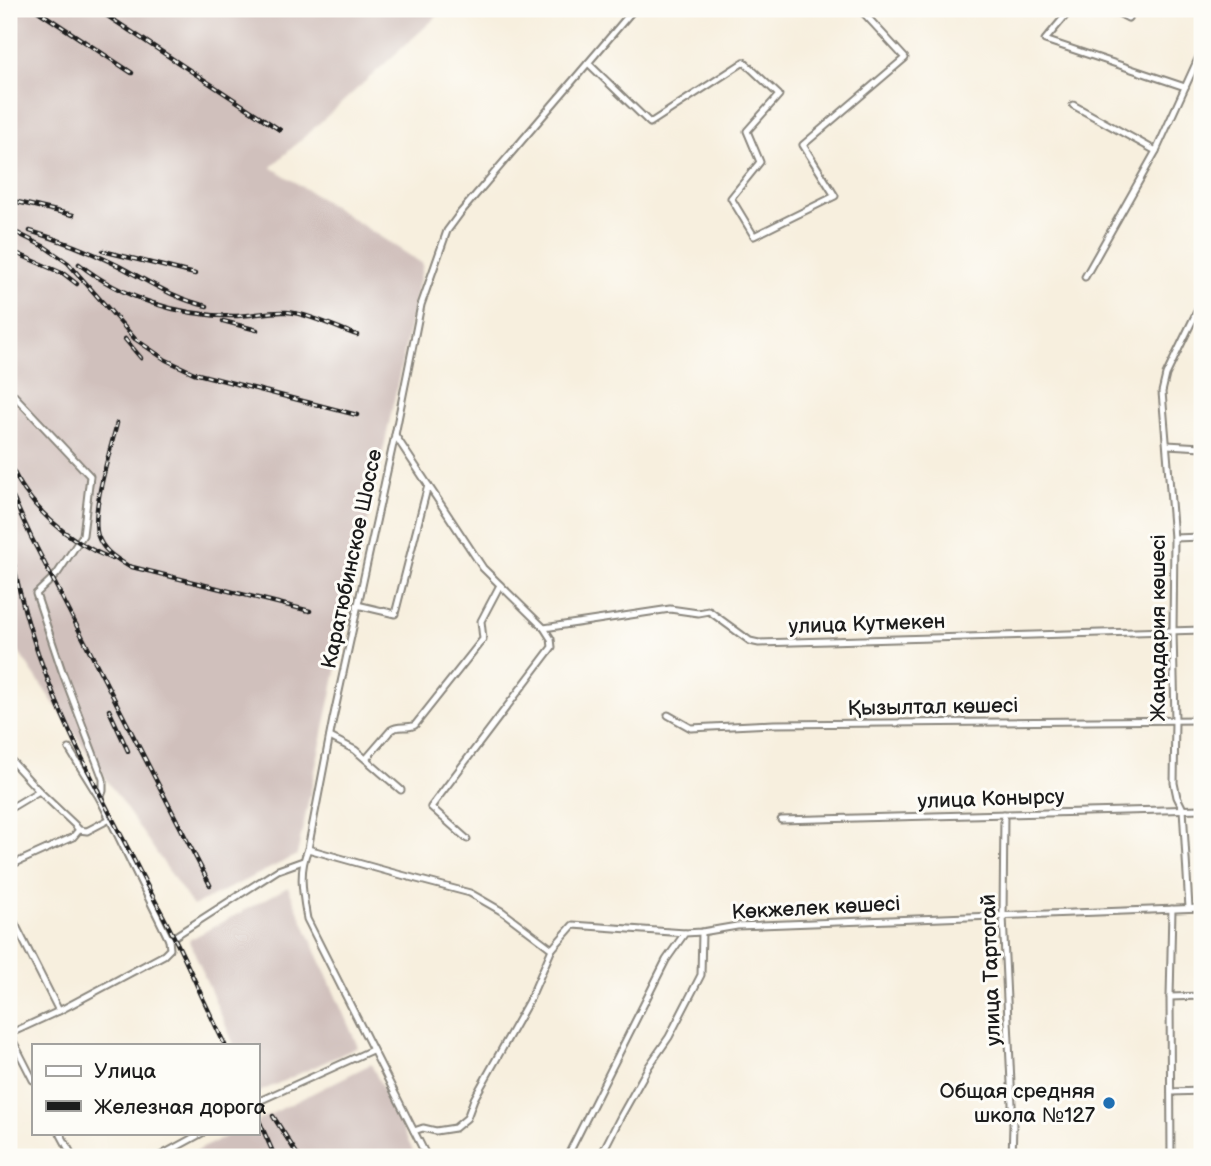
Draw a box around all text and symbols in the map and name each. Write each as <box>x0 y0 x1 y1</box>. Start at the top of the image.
street label: Каратюбинское Шоссе <box>317 447 388 671</box>
street label: Жаңадария көшесі <box>1146 534 1171 722</box>
street label: улица Кутмекен <box>788 609 946 639</box>
street label: Қызылтал көшесі <box>847 693 1019 721</box>
street label: улица Конырсу <box>917 784 1065 814</box>
street label: Көкжелек көшесі <box>731 891 901 925</box>
street label: улица Тартогай <box>976 894 1006 1046</box>
legend <box>32 1044 259 1134</box>
text: Улица <box>94 1059 157 1084</box>
place label: Общая средняя школа №127 <box>940 1079 1096 1128</box>
text: Железная дорога <box>94 1095 267 1120</box>
marker: Общая средняя школа №127 <box>1101 1095 1117 1111</box>

